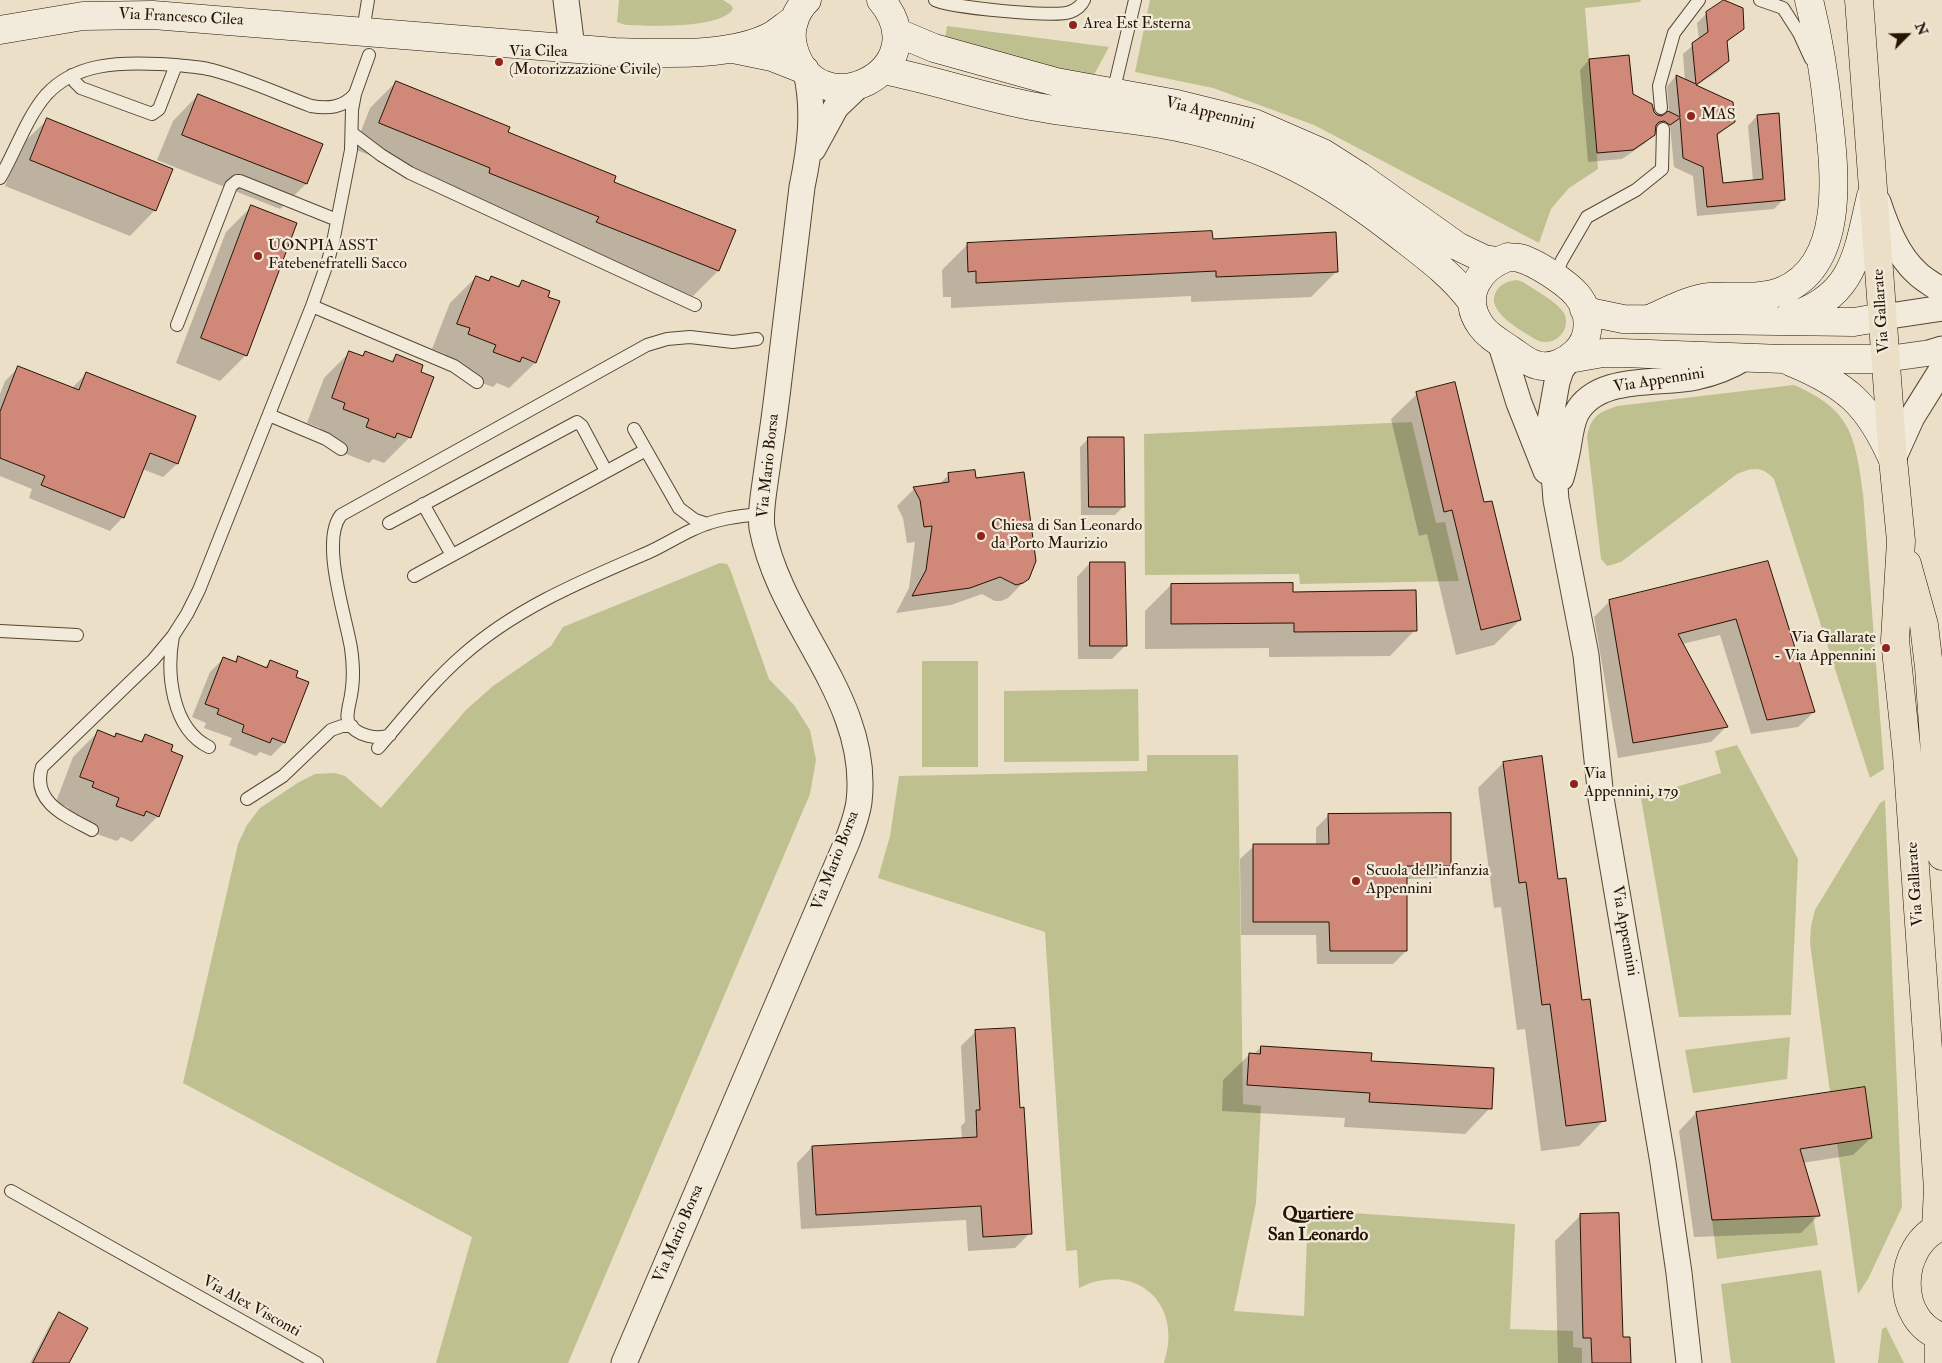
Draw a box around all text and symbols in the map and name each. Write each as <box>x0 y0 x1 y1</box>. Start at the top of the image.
street label: Via Francesco Cilea <box>118 5 244 31</box>
north arrow <box>1882 10 1932 60</box>
place label: Area Est Esterna <box>1083 15 1191 35</box>
marker: Area Est Esterna <box>1067 19 1079 31</box>
text: N <box>1911 20 1932 38</box>
place label: Via Cilea (Motorizzazione Civile) <box>509 43 661 81</box>
marker: Via Cilea (Motorizzazione Civile) <box>493 56 505 68</box>
street label: Via Appennini <box>1163 94 1257 134</box>
place label: MAS <box>1701 106 1736 126</box>
marker: MAS <box>1685 110 1697 122</box>
place label: UONPIA ASST Fatebenefratelli Sacco <box>268 237 407 275</box>
marker: UONPIA ASST Fatebenefratelli Sacco <box>252 250 264 262</box>
street label: Via Gallarate <box>1869 268 1895 354</box>
street label: Via Appennini <box>1612 364 1706 398</box>
street label: Via Mario Borsa <box>754 413 784 519</box>
place label: Chiesa di San Leonardo da Porto Maurizio <box>991 517 1142 555</box>
marker: Chiesa di San Leonardo da Porto Maurizio <box>975 530 987 542</box>
place label: Via Gallarate - Via Appennini <box>1774 629 1876 667</box>
marker: Via Gallarate - Via Appennini <box>1880 642 1892 654</box>
place label: Via Appennini, 179 <box>1584 765 1679 803</box>
marker: Via Appennini, 179 <box>1568 778 1580 790</box>
street label: Via Mario Borsa <box>808 809 864 913</box>
street label: Via Gallarate <box>1903 841 1929 927</box>
place label: Scuola dell'infanzia Appennini <box>1366 862 1489 900</box>
marker: Scuola dell'infanzia Appennini <box>1350 875 1362 887</box>
street label: Via Appennini <box>1607 884 1641 978</box>
street label: Via Mario Borsa <box>650 1182 708 1286</box>
district label: Quartiere San Leonardo <box>1268 1204 1368 1246</box>
street label: Via Alex Visconti <box>198 1272 304 1342</box>

